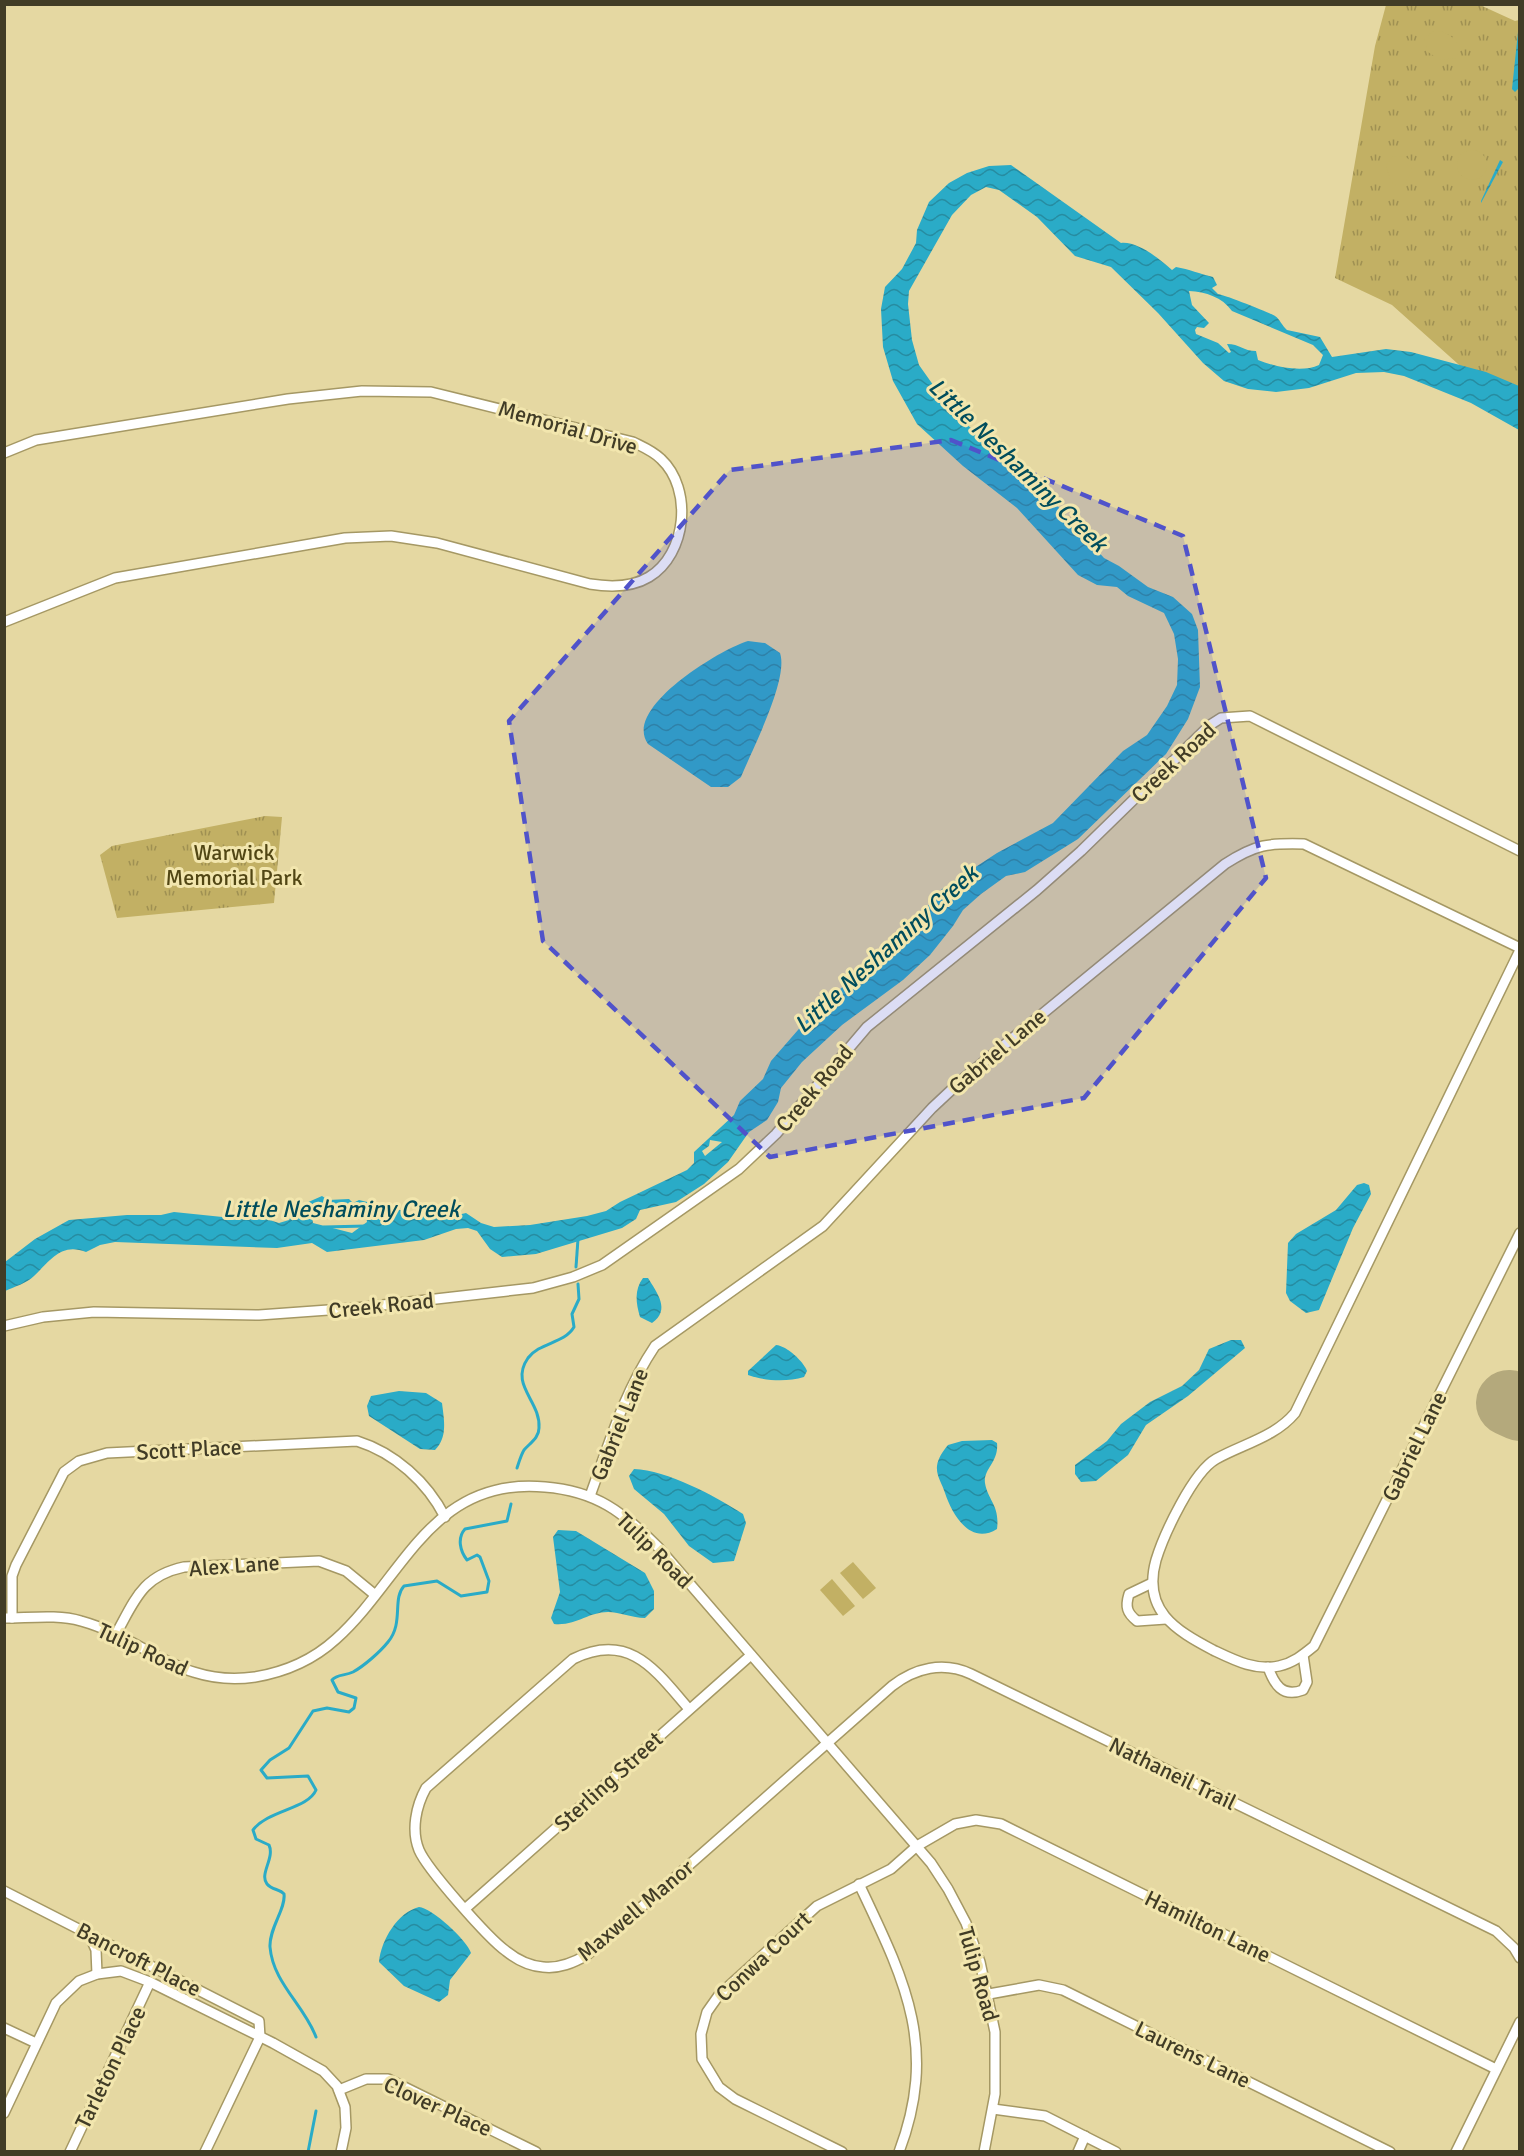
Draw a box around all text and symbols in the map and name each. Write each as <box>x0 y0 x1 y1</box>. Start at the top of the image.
water label: Little Neshaminy Creek <box>922 372 1115 560</box>
street label: Memorial Drive <box>495 395 641 460</box>
street label: Creek Road <box>1125 716 1221 808</box>
park label: Warwick Memorial Park <box>166 839 302 891</box>
water label: Little Neshaminy Creek <box>788 857 986 1040</box>
street label: Gabriel Lane <box>943 1003 1052 1100</box>
street label: Creek Road <box>770 1039 859 1138</box>
water label: Little Neshaminy Creek <box>222 1194 462 1224</box>
street label: Creek Road <box>327 1287 435 1324</box>
street label: Gabriel Lane <box>585 1364 654 1484</box>
street label: Gabriel Lane <box>1376 1387 1453 1506</box>
street label: Scott Place <box>136 1433 242 1466</box>
street label: Tulip Road <box>611 1507 698 1594</box>
street label: Alex Lane <box>188 1549 280 1582</box>
street label: Tulip Road <box>93 1617 192 1682</box>
street label: Sterling Street <box>548 1725 668 1837</box>
street label: Nathaneil Trail <box>1105 1731 1241 1816</box>
street label: Maxwell Manor <box>572 1854 699 1967</box>
street label: Hamilton Lane <box>1140 1884 1275 1969</box>
street label: Conwa Court <box>710 1905 817 2007</box>
street label: Bancroft Place <box>72 1916 206 2002</box>
street label: Tulip Road <box>952 1924 1005 2024</box>
street label: Tarleton Place <box>69 2002 152 2133</box>
street label: Laurens Lane <box>1131 2015 1255 2094</box>
street label: Clover Place <box>379 2071 496 2142</box>

